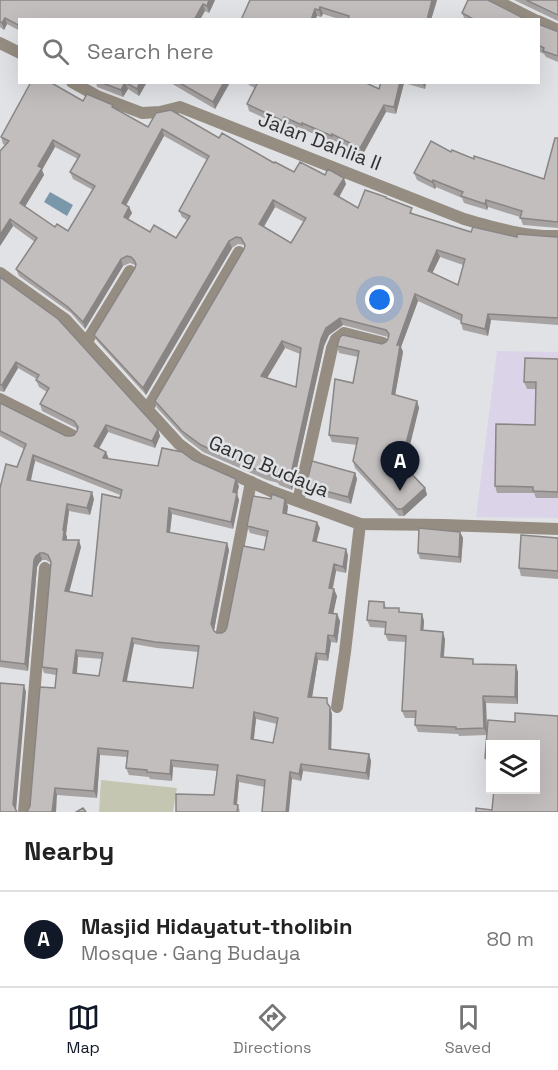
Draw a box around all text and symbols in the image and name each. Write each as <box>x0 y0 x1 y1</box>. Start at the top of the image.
search box <box>18 18 540 84</box>
icon: search <box>39 35 72 68</box>
text: Search here <box>87 37 214 65</box>
street label: Jalan Dahlia II <box>255 106 385 176</box>
your location <box>365 285 394 314</box>
street label: Gang Budaya <box>205 429 333 503</box>
pin: A <box>380 442 420 491</box>
map controls <box>486 740 540 794</box>
button: layers <box>486 740 540 794</box>
text: Nearby <box>24 834 114 868</box>
text: Masjid Hidayatut-tholibin <box>81 912 353 940</box>
text: A <box>37 926 50 952</box>
text: 80 m <box>486 926 534 952</box>
text: Mosque · Gang Budaya <box>81 940 300 966</box>
tab: Map <box>67 1001 100 1058</box>
tab: Directions <box>233 1001 312 1058</box>
tab: Saved <box>445 1001 491 1058</box>

